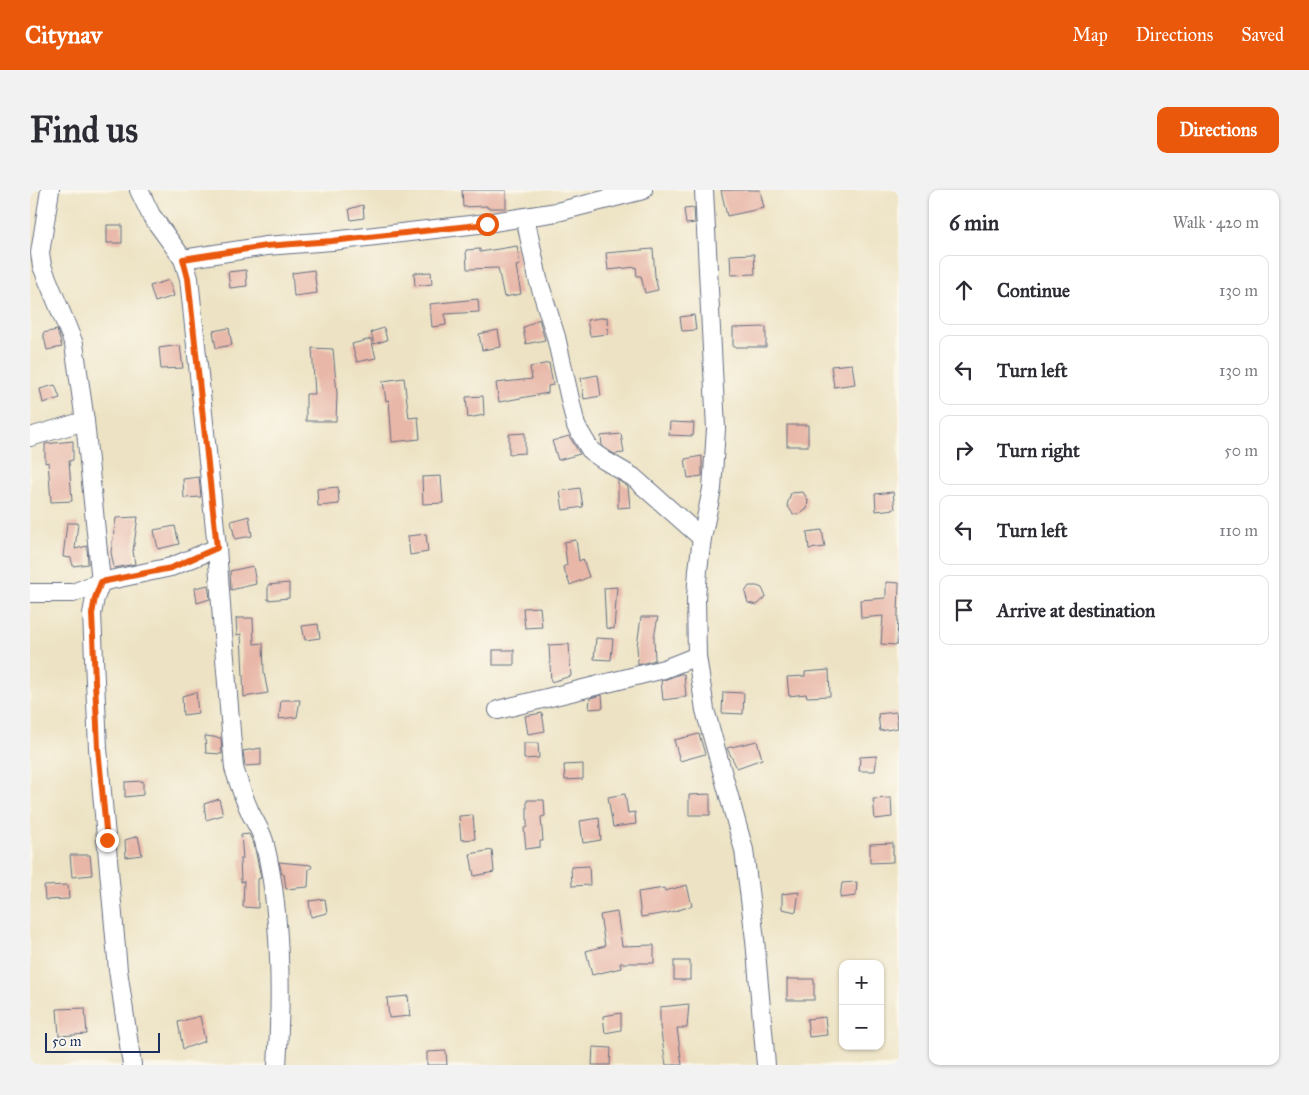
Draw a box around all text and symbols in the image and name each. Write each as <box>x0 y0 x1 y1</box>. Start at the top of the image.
text: Citynav <box>25 20 102 50</box>
text: Map <box>1072 24 1108 46</box>
text: Directions <box>1136 24 1213 46</box>
text: Saved <box>1241 24 1284 46</box>
button: Directions <box>1157 107 1279 153</box>
text: Find us <box>30 109 138 152</box>
text: 6 min <box>949 210 999 236</box>
route start <box>476 213 499 236</box>
text: Walk · 420 m <box>1173 213 1259 232</box>
icon: ahead <box>950 276 978 304</box>
text: Continue <box>997 279 1070 302</box>
text: 130 m <box>1219 281 1258 300</box>
icon: left <box>950 356 978 384</box>
text: Turn left <box>997 359 1067 382</box>
text: 130 m <box>1219 361 1258 380</box>
icon: right <box>950 436 978 464</box>
text: Turn right <box>997 439 1080 462</box>
text: 50 m <box>1224 441 1258 460</box>
icon: left <box>950 516 978 544</box>
text: Turn left <box>997 519 1067 542</box>
text: 110 m <box>1219 521 1258 540</box>
icon: arrive <box>950 596 978 624</box>
text: Arrive at destination <box>997 599 1155 622</box>
route end <box>96 829 119 852</box>
map controls <box>839 960 884 1050</box>
button: + <box>839 960 884 1005</box>
button: − <box>839 1005 884 1050</box>
scale bar <box>45 1030 160 1053</box>
text: 50 m <box>52 1033 81 1050</box>

